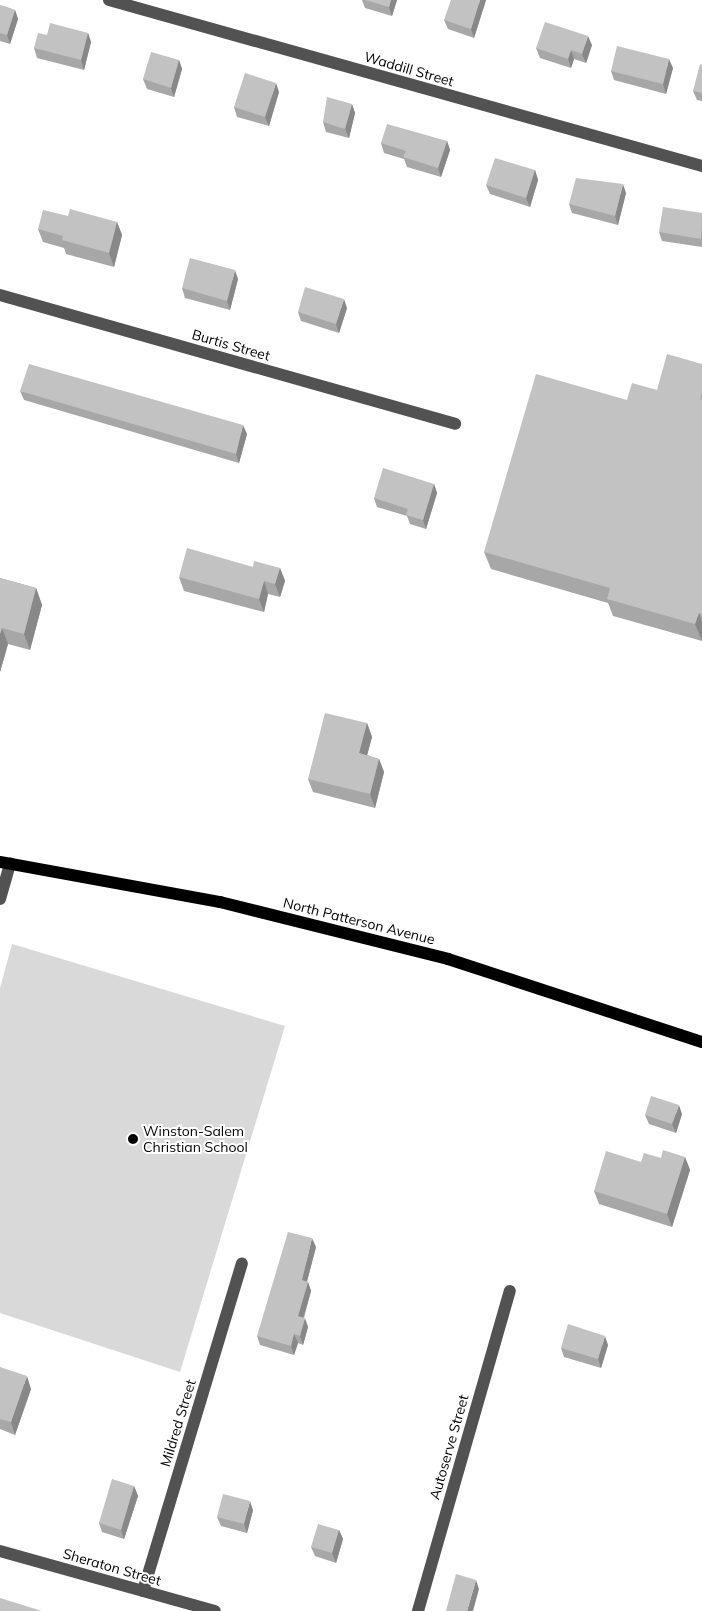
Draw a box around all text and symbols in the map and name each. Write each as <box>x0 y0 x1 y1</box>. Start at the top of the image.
street label: Waddill Street <box>362 48 456 90</box>
street label: Burtis Street <box>190 326 272 364</box>
street label: North Patterson Avenue <box>281 894 437 948</box>
place label: Winston-Salem Christian School <box>143 1123 248 1156</box>
marker: Winston-Salem Christian School <box>127 1133 139 1145</box>
street label: Mildred Street <box>157 1377 199 1469</box>
street label: Autoserve Street <box>426 1393 472 1501</box>
street label: Sheraton Street <box>61 1545 163 1589</box>

